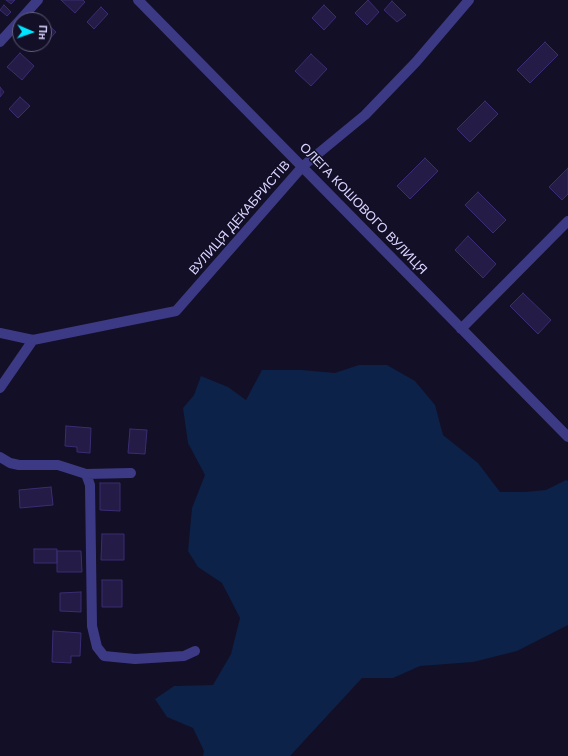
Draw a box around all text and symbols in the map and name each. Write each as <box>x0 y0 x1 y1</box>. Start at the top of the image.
north arrow <box>12 12 52 52</box>
text: Пн <box>37 25 49 40</box>
street label: ОЛЕГА КОШОВОГО ВУЛИЦЯ <box>296 140 430 278</box>
street label: ВУЛИЦЯ ДЕКАБРИСТІВ <box>186 158 294 278</box>

